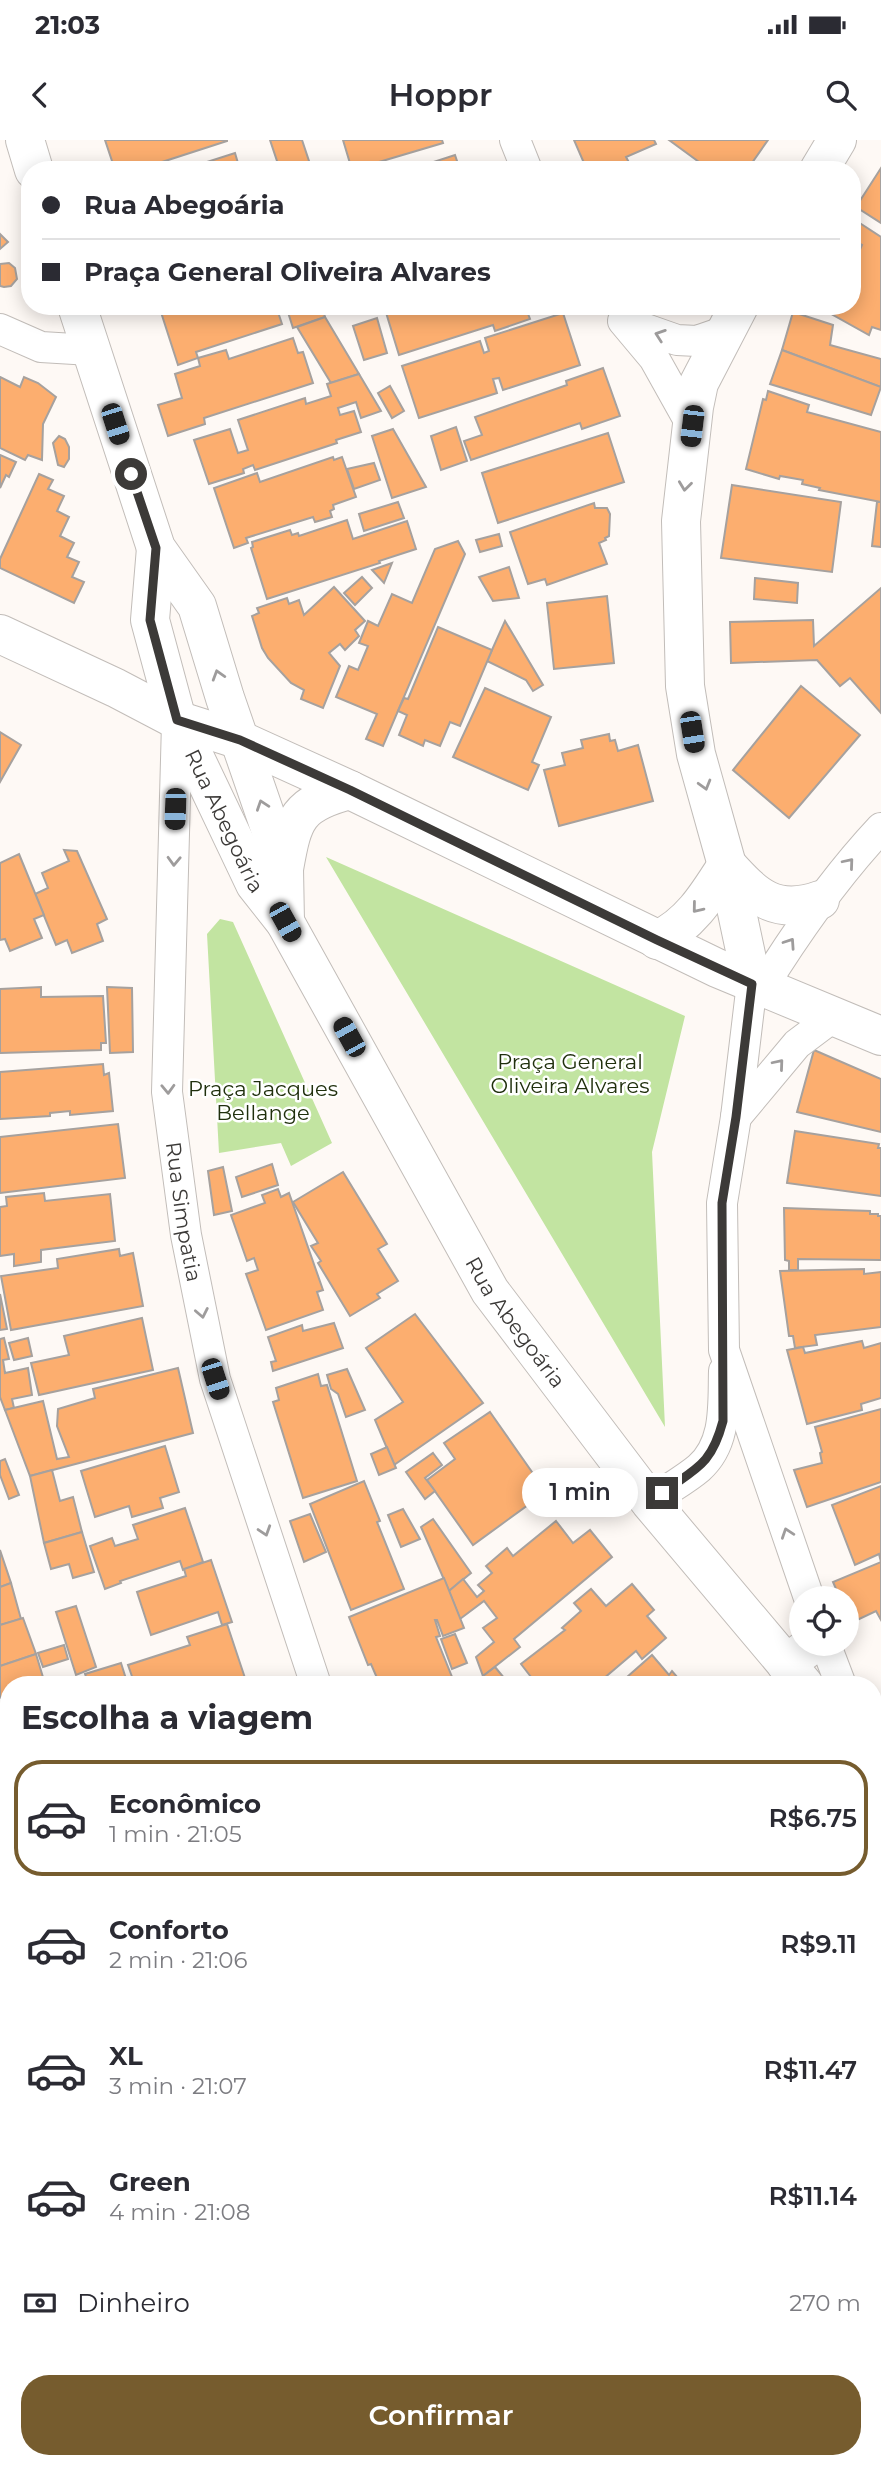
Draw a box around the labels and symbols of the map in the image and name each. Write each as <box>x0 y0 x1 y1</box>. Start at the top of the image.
one-way arrow <box>654 329 666 343</box>
car <box>99 401 132 447</box>
car <box>680 404 705 448</box>
route start <box>115 458 147 490</box>
one-way arrow <box>678 480 693 492</box>
one-way arrow <box>211 669 226 681</box>
car <box>679 710 706 754</box>
street label: Rua Abegoária <box>180 745 269 897</box>
one-way arrow <box>696 779 711 791</box>
car <box>164 788 187 830</box>
one-way arrow <box>256 799 270 811</box>
one-way arrow <box>166 856 181 867</box>
one-way arrow <box>841 858 853 871</box>
car <box>266 899 305 945</box>
one-way arrow <box>693 900 706 912</box>
one-way arrow <box>782 938 794 951</box>
car <box>330 1014 369 1060</box>
park label: Praça General Oliveira Alvares <box>491 1049 649 1098</box>
one-way arrow <box>771 1060 783 1073</box>
park label: Praça Jacques Bellange <box>188 1076 338 1125</box>
one-way arrow <box>160 1083 175 1094</box>
street label: Rua Simpatia <box>161 1140 208 1284</box>
street label: Rua Abegoária <box>461 1252 571 1392</box>
one-way arrow <box>193 1307 208 1319</box>
car <box>199 1356 232 1402</box>
callout: 1 min <box>522 1468 638 1518</box>
route end <box>646 1477 678 1509</box>
one-way arrow <box>257 1525 271 1537</box>
one-way arrow <box>781 1528 795 1540</box>

